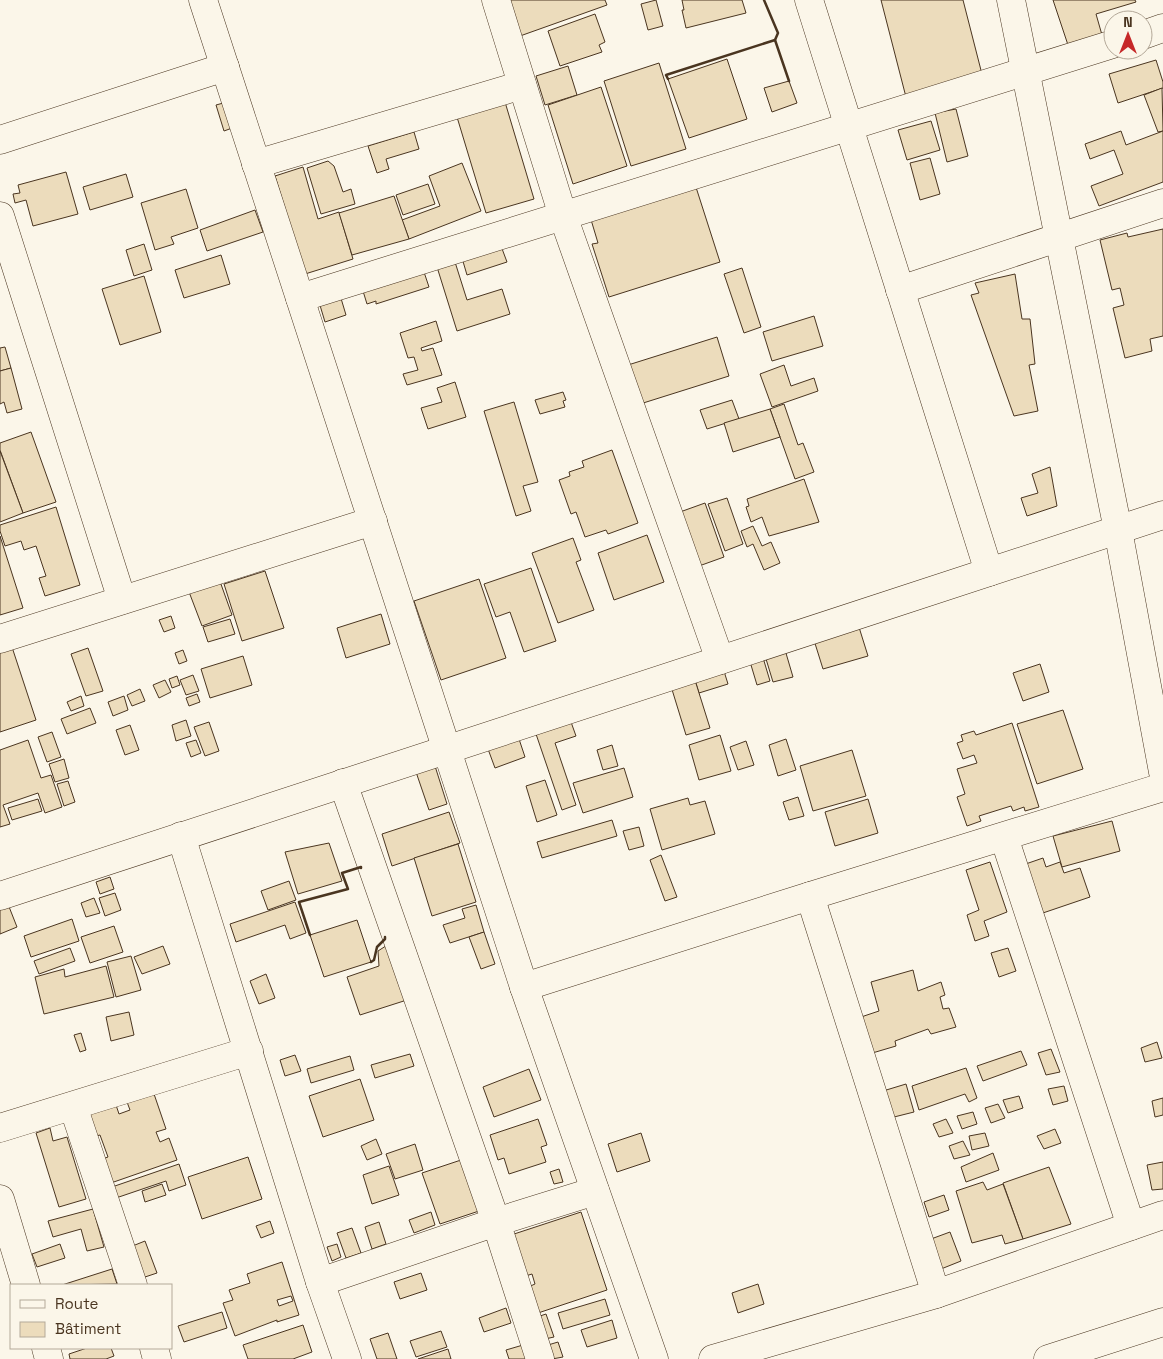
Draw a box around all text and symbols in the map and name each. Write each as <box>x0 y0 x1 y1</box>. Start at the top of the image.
north arrow <box>1103 10 1153 60</box>
text: N <box>1123 13 1133 31</box>
legend <box>10 1284 172 1349</box>
text: Route <box>55 1294 99 1313</box>
text: Bâtiment <box>55 1319 121 1338</box>

